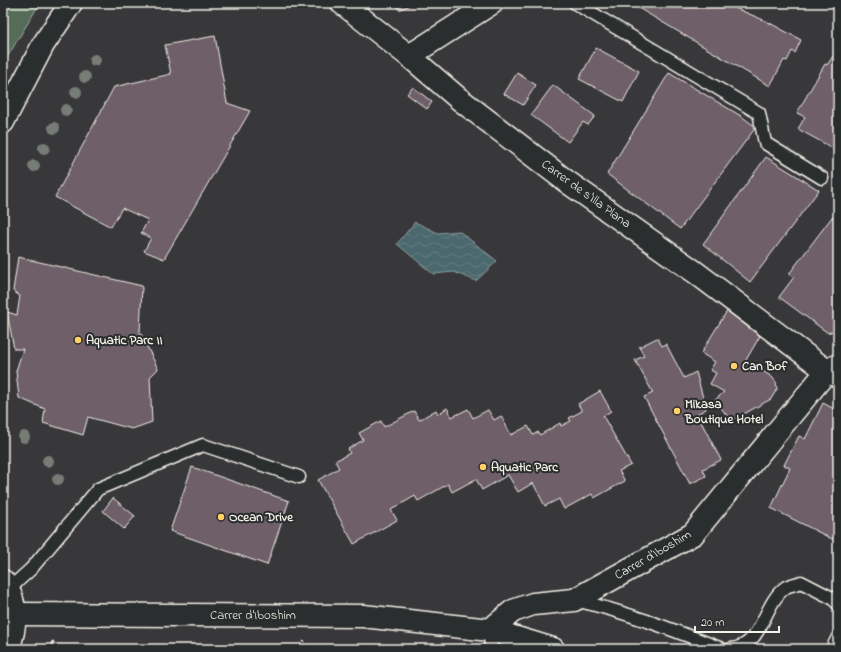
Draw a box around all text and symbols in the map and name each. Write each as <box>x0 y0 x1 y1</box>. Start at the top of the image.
street label: Carrer de s'Illa Plana <box>537 155 635 233</box>
place label: Aquatic Parc II <box>86 331 163 350</box>
marker: Aquatic Parc II <box>73 335 83 345</box>
place label: Can Bof <box>742 357 788 376</box>
marker: Can Bof <box>729 361 739 371</box>
place label: Mikasa Boutique Hotel <box>684 395 763 429</box>
marker: Mikasa Boutique Hotel <box>672 406 682 416</box>
place label: Aquatic Parc <box>491 458 559 477</box>
marker: Aquatic Parc <box>478 462 488 472</box>
place label: Ocean Drive <box>229 508 294 527</box>
marker: Ocean Drive <box>216 512 226 522</box>
street label: Carrer d'Iboshim <box>611 525 695 585</box>
street label: Carrer d'Iboshim <box>210 606 296 625</box>
scale bar <box>695 608 779 634</box>
text: 20 m <box>701 614 724 632</box>

